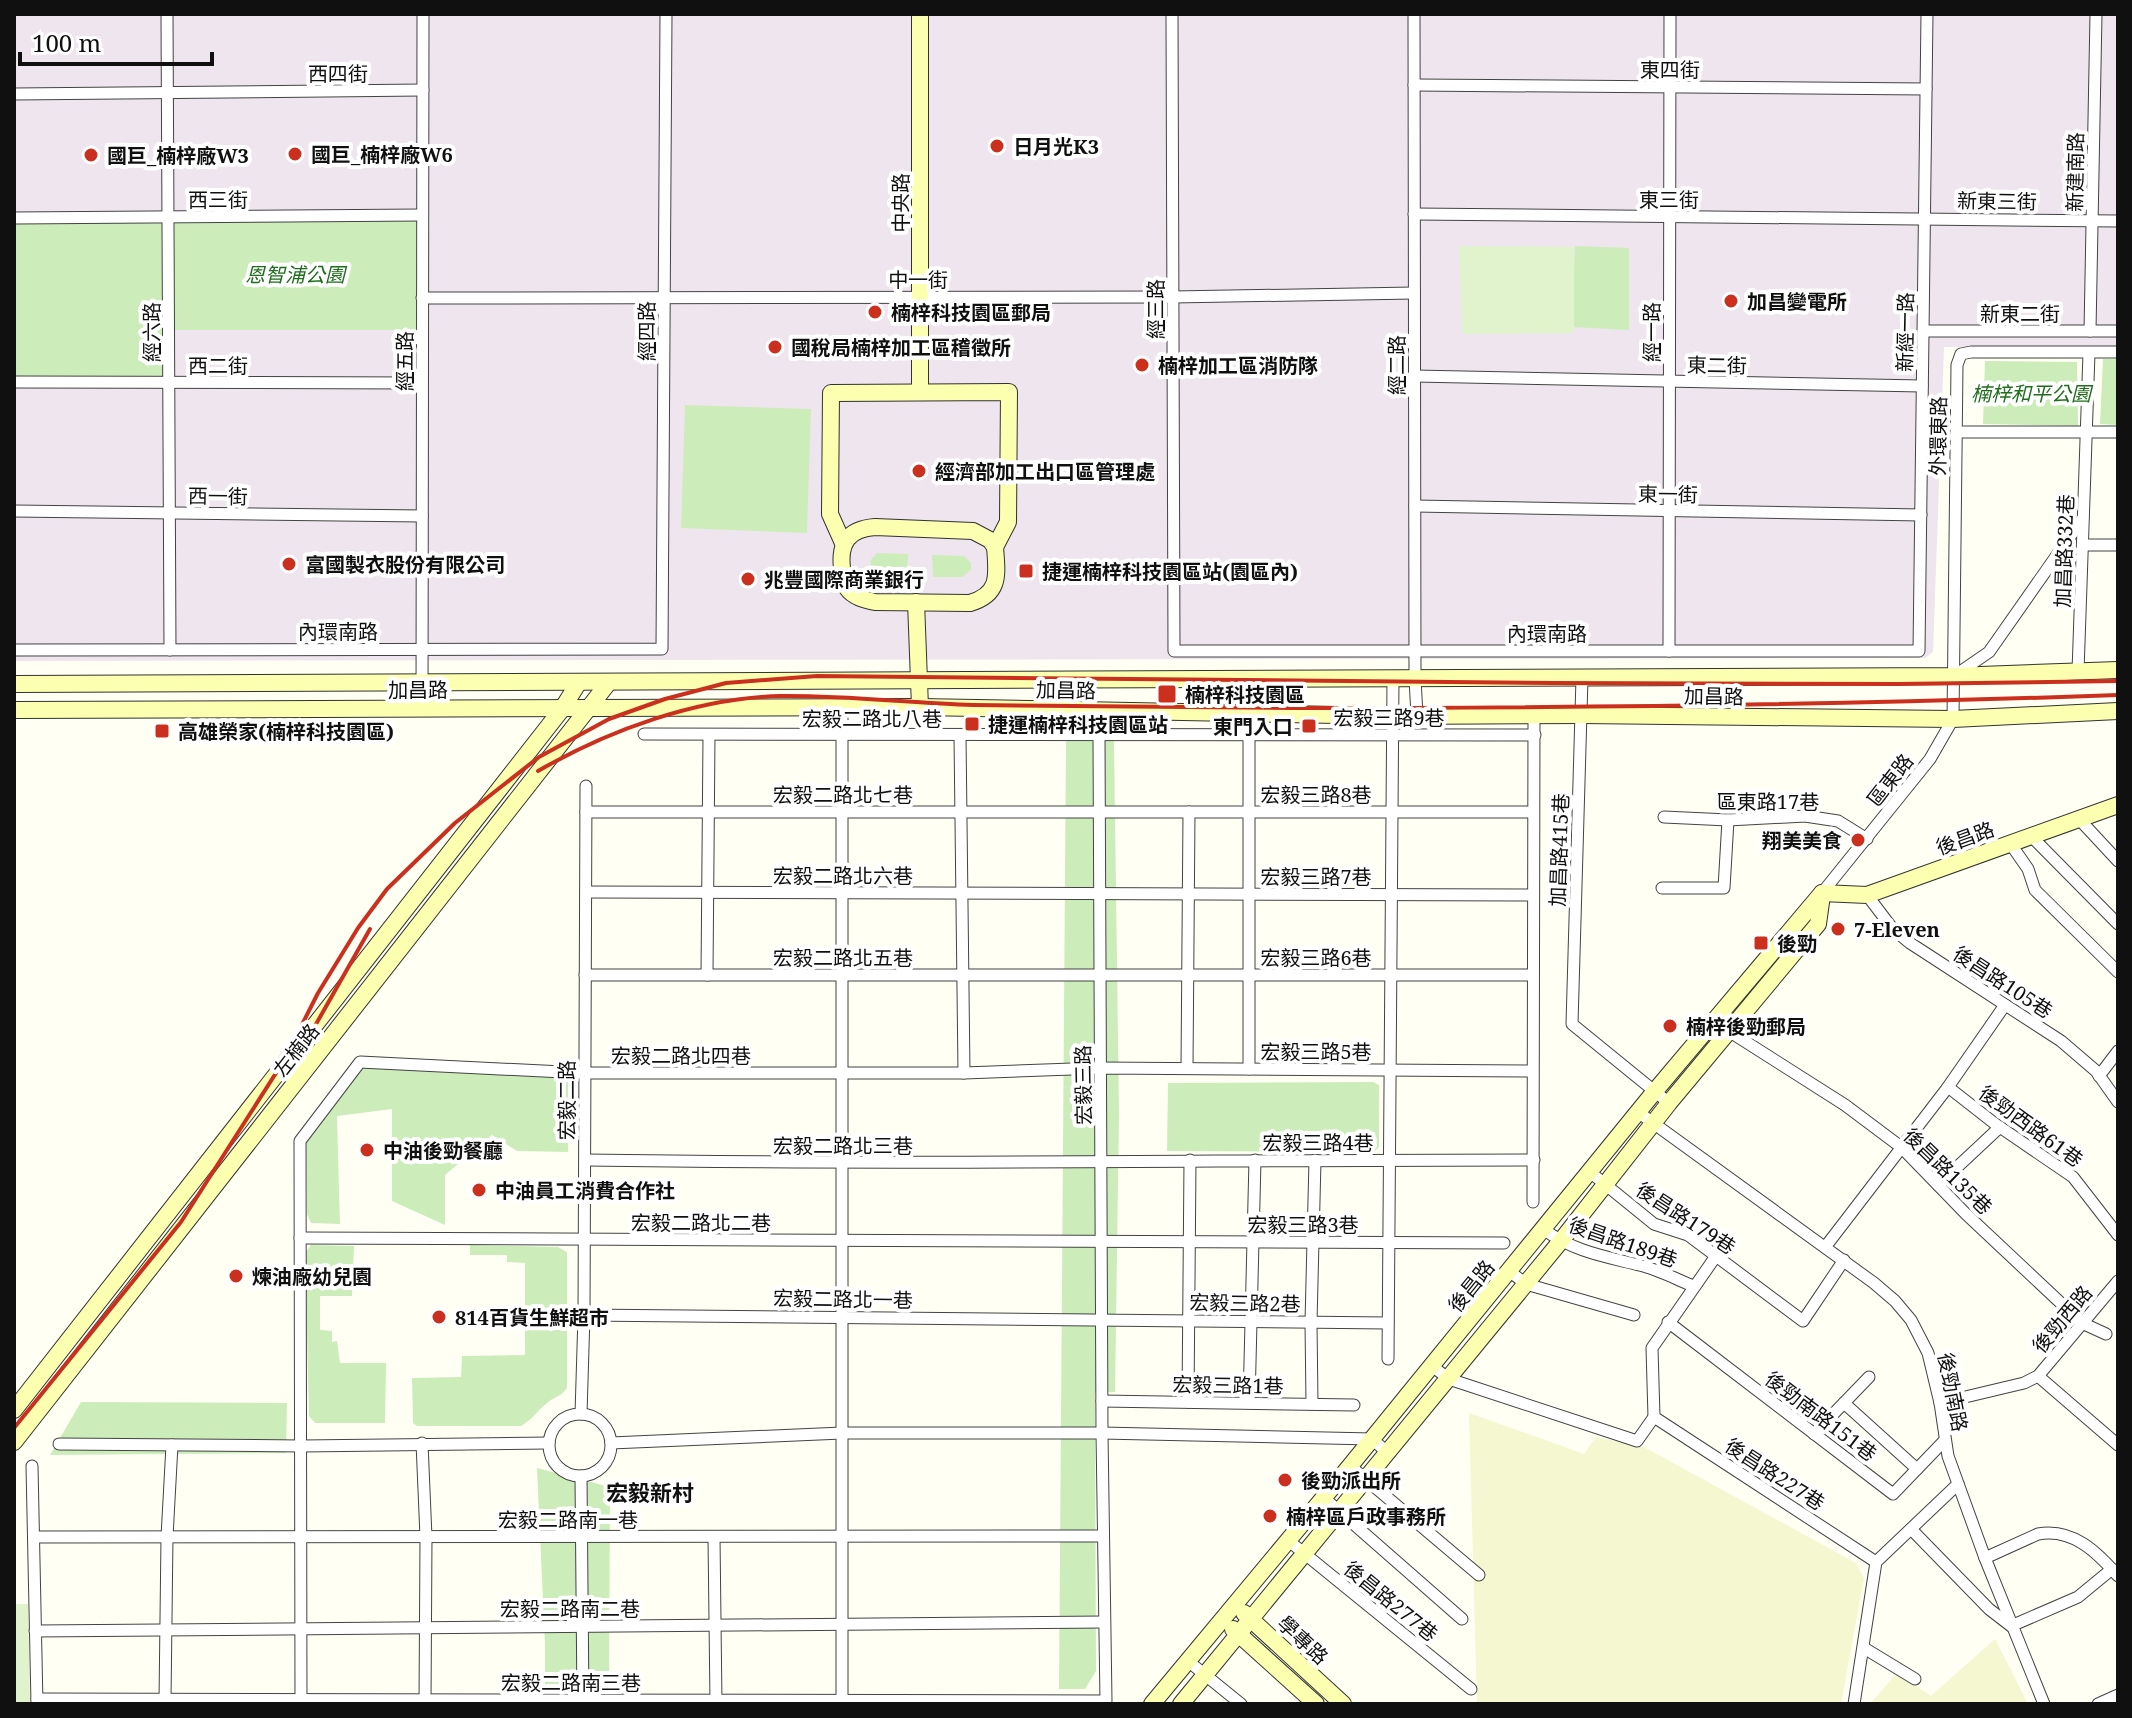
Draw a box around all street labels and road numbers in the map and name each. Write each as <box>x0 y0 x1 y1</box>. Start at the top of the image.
street label: 東四街 <box>1640 56 1700 83</box>
street label: 西四街 <box>308 60 368 87</box>
street label: 新建南路 <box>2061 132 2089 212</box>
street label: 中央路 <box>887 173 914 233</box>
street label: 西三街 <box>188 186 248 213</box>
street label: 東三街 <box>1639 186 1699 213</box>
street label: 新東三街 <box>1957 187 2037 215</box>
street label: 中一街 <box>888 266 948 293</box>
street label: 經三路 <box>1142 279 1169 339</box>
street label: 新經一路 <box>1891 292 1919 372</box>
street label: 新東二街 <box>1980 300 2060 327</box>
street label: 經四路 <box>633 301 660 361</box>
street label: 經六路 <box>138 302 165 362</box>
street label: 經一路 <box>1638 302 1665 362</box>
street label: 經五路 <box>391 331 418 391</box>
street label: 經二路 <box>1383 335 1410 395</box>
street label: 東二街 <box>1687 351 1747 379</box>
street label: 西二街 <box>188 352 248 379</box>
street label: 外環東路 <box>1924 396 1952 476</box>
street label: 東一街 <box>1638 480 1698 508</box>
street label: 西一街 <box>188 482 248 510</box>
street label: 加昌路332巷 <box>2049 494 2079 608</box>
street label: 內環南路 <box>298 618 378 645</box>
street label: 內環南路 <box>1507 620 1587 647</box>
street label: 加昌路 <box>388 676 448 703</box>
street label: 加昌路 <box>1036 676 1096 704</box>
street label: 加昌路 <box>1684 682 1744 710</box>
street label: 宏毅三路9巷 <box>1333 704 1445 731</box>
street label: 宏毅二路北八巷 <box>802 705 942 732</box>
street label: 區東路 <box>1861 748 1919 812</box>
street label: 宏毅二路北七巷 <box>773 781 913 808</box>
street label: 宏毅三路8巷 <box>1260 781 1372 808</box>
street label: 區東路17巷 <box>1717 788 1819 815</box>
street label: 加昌路415巷 <box>1544 793 1574 907</box>
street label: 後昌路 <box>1932 815 1998 861</box>
street label: 宏毅二路北六巷 <box>773 862 913 889</box>
street label: 宏毅三路7巷 <box>1260 863 1372 890</box>
street label: 後昌路105巷 <box>1948 940 2058 1024</box>
street label: 宏毅二路北五巷 <box>773 944 913 971</box>
street label: 宏毅三路6巷 <box>1260 944 1372 971</box>
street label: 左楠路 <box>267 1018 325 1082</box>
street label: 宏毅三路5巷 <box>1260 1038 1372 1065</box>
street label: 宏毅二路北四巷 <box>611 1042 751 1069</box>
street label: 宏毅三路 <box>1069 1045 1097 1125</box>
street label: 宏毅二路 <box>553 1060 580 1140</box>
street label: 後勁西路61巷 <box>1974 1079 2088 1173</box>
street label: 後昌路135巷 <box>1898 1122 1998 1220</box>
street label: 宏毅三路4巷 <box>1262 1129 1374 1156</box>
street label: 宏毅二路北三巷 <box>773 1132 913 1159</box>
street label: 後昌路179巷 <box>1631 1176 1741 1260</box>
street label: 宏毅二路北二巷 <box>631 1209 771 1236</box>
street label: 宏毅三路3巷 <box>1247 1211 1359 1238</box>
street label: 後昌路189巷 <box>1565 1211 1681 1273</box>
street label: 後昌路 <box>1442 1254 1500 1318</box>
street label: 後勁西路 <box>2026 1280 2098 1358</box>
street label: 宏毅二路北一巷 <box>773 1284 913 1314</box>
street label: 宏毅三路2巷 <box>1189 1289 1301 1317</box>
street label: 後勁南路 <box>1932 1350 1974 1434</box>
street label: 後勁南路151巷 <box>1760 1365 1882 1467</box>
street label: 宏毅三路1巷 <box>1172 1371 1284 1399</box>
street label: 後昌路227巷 <box>1720 1432 1830 1516</box>
street label: 宏毅二路南一巷 <box>498 1506 638 1533</box>
street label: 後昌路277巷 <box>1338 1555 1444 1647</box>
street label: 宏毅二路南二巷 <box>500 1595 640 1622</box>
street label: 學專路 <box>1272 1610 1334 1670</box>
street label: 宏毅二路南三巷 <box>501 1669 641 1696</box>

